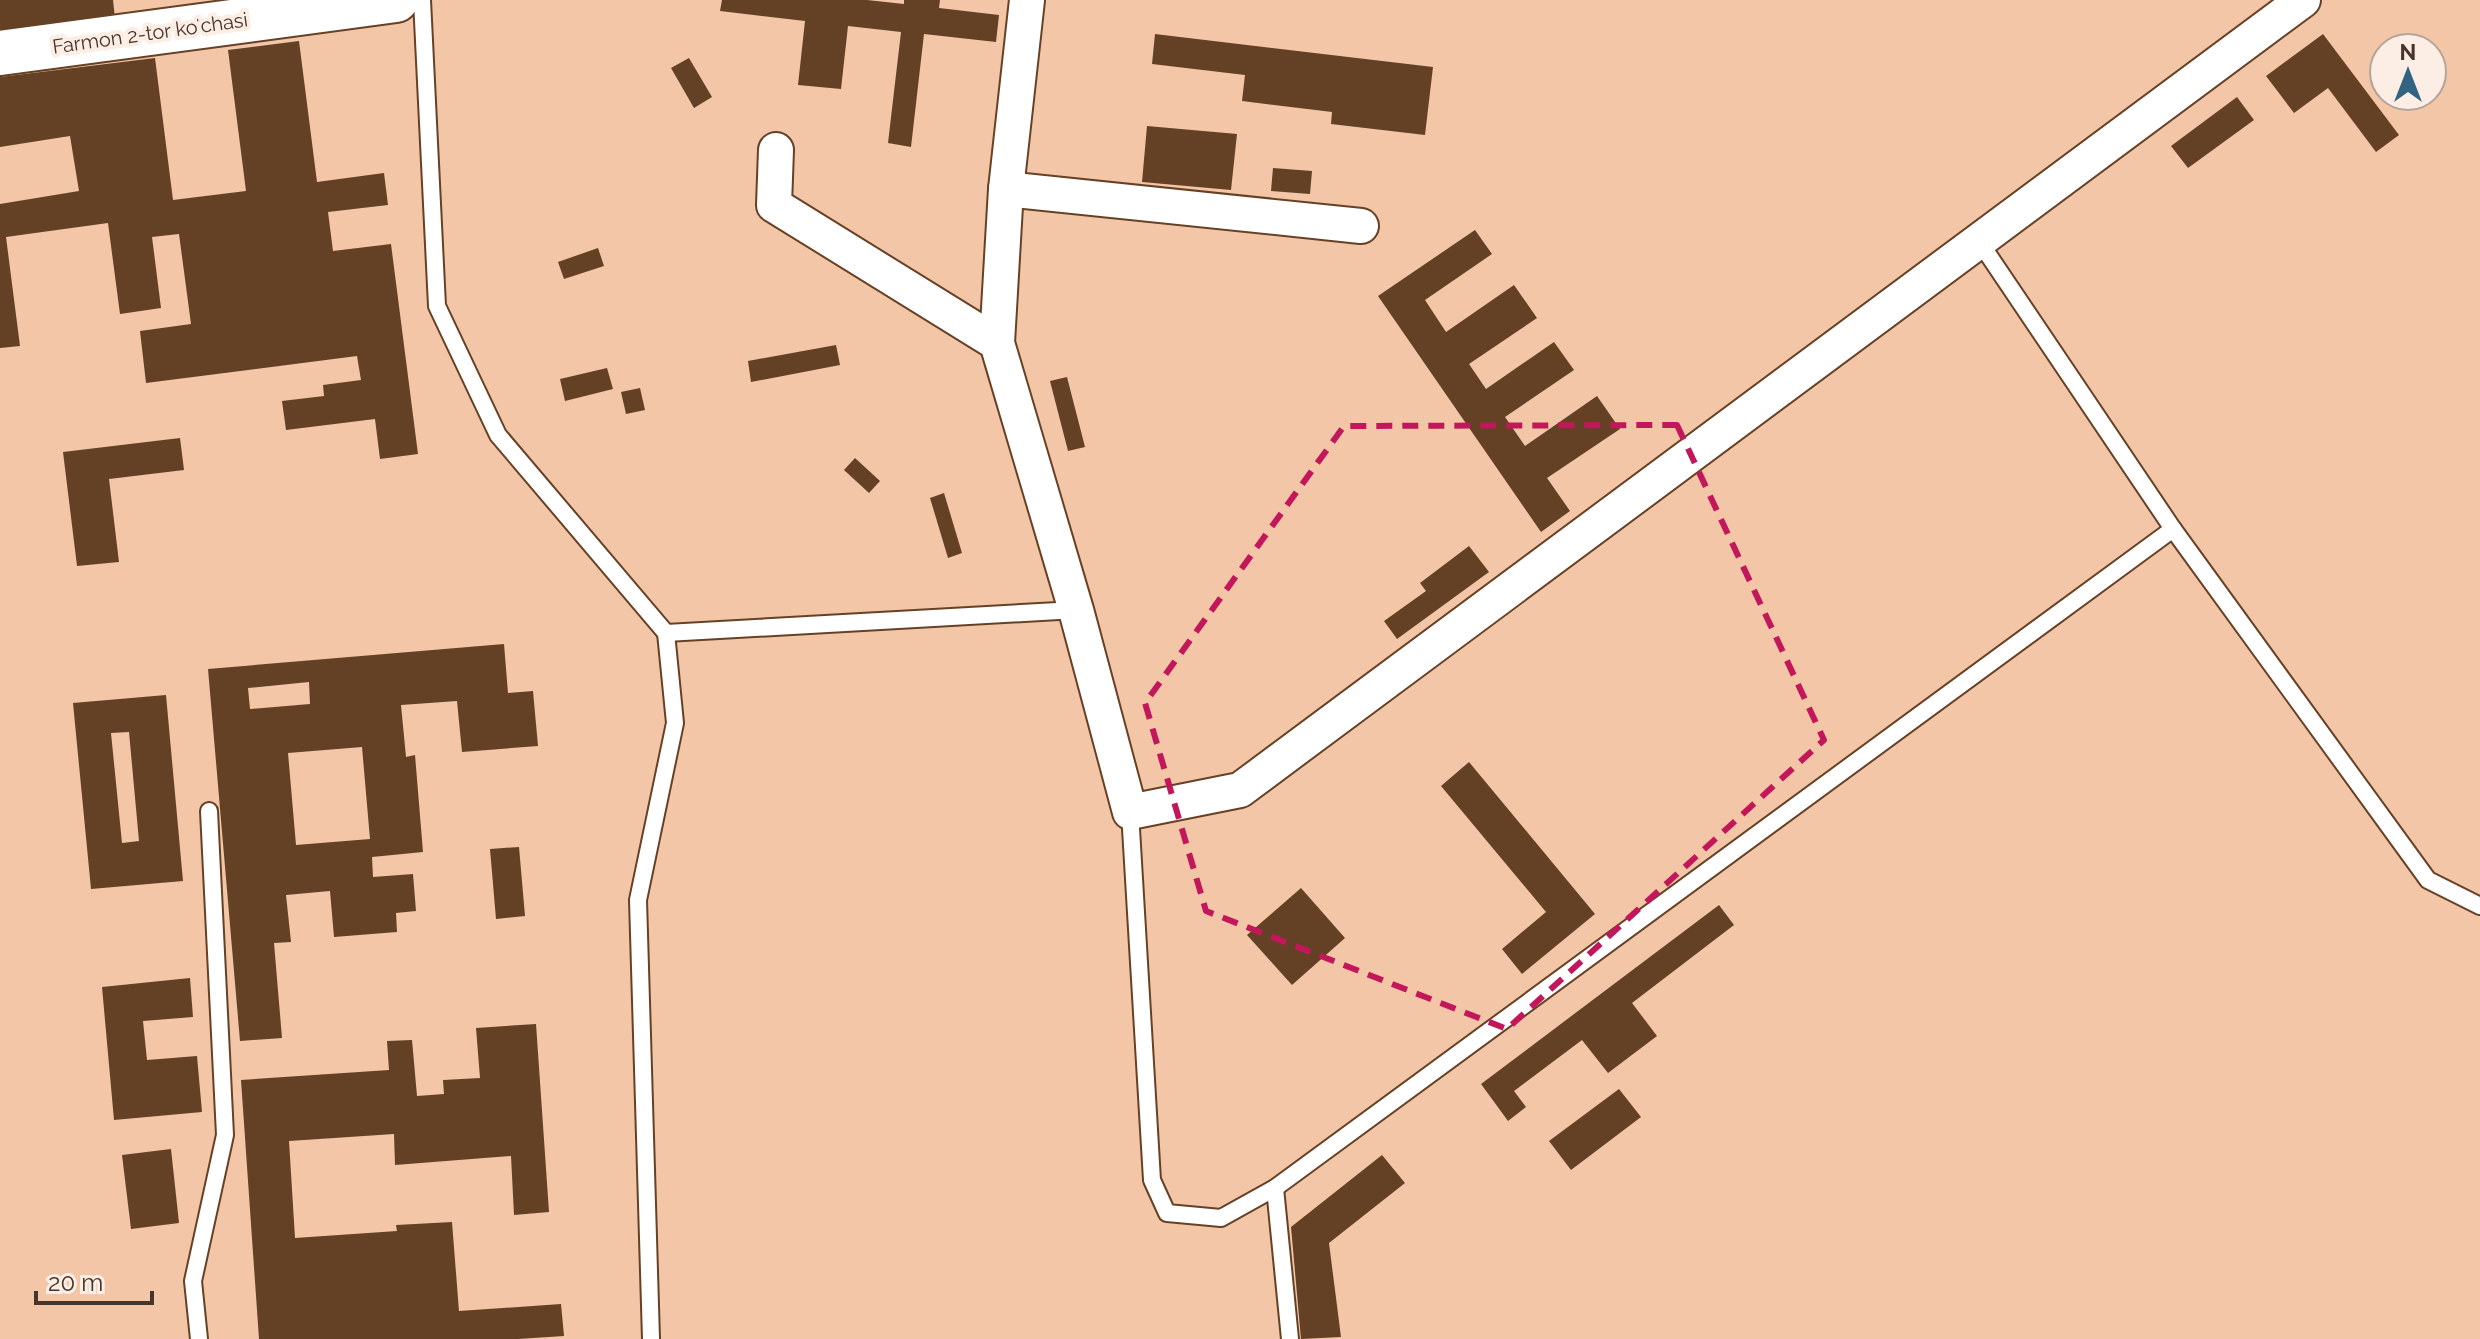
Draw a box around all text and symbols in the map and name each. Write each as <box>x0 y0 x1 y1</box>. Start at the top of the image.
street label: Farmon 2-tor koʻchasi <box>51 7 249 59</box>
north arrow <box>2368 32 2448 112</box>
text: N <box>2400 39 2416 65</box>
scale bar <box>36 1255 152 1305</box>
text: 20 m <box>48 1268 103 1297</box>

